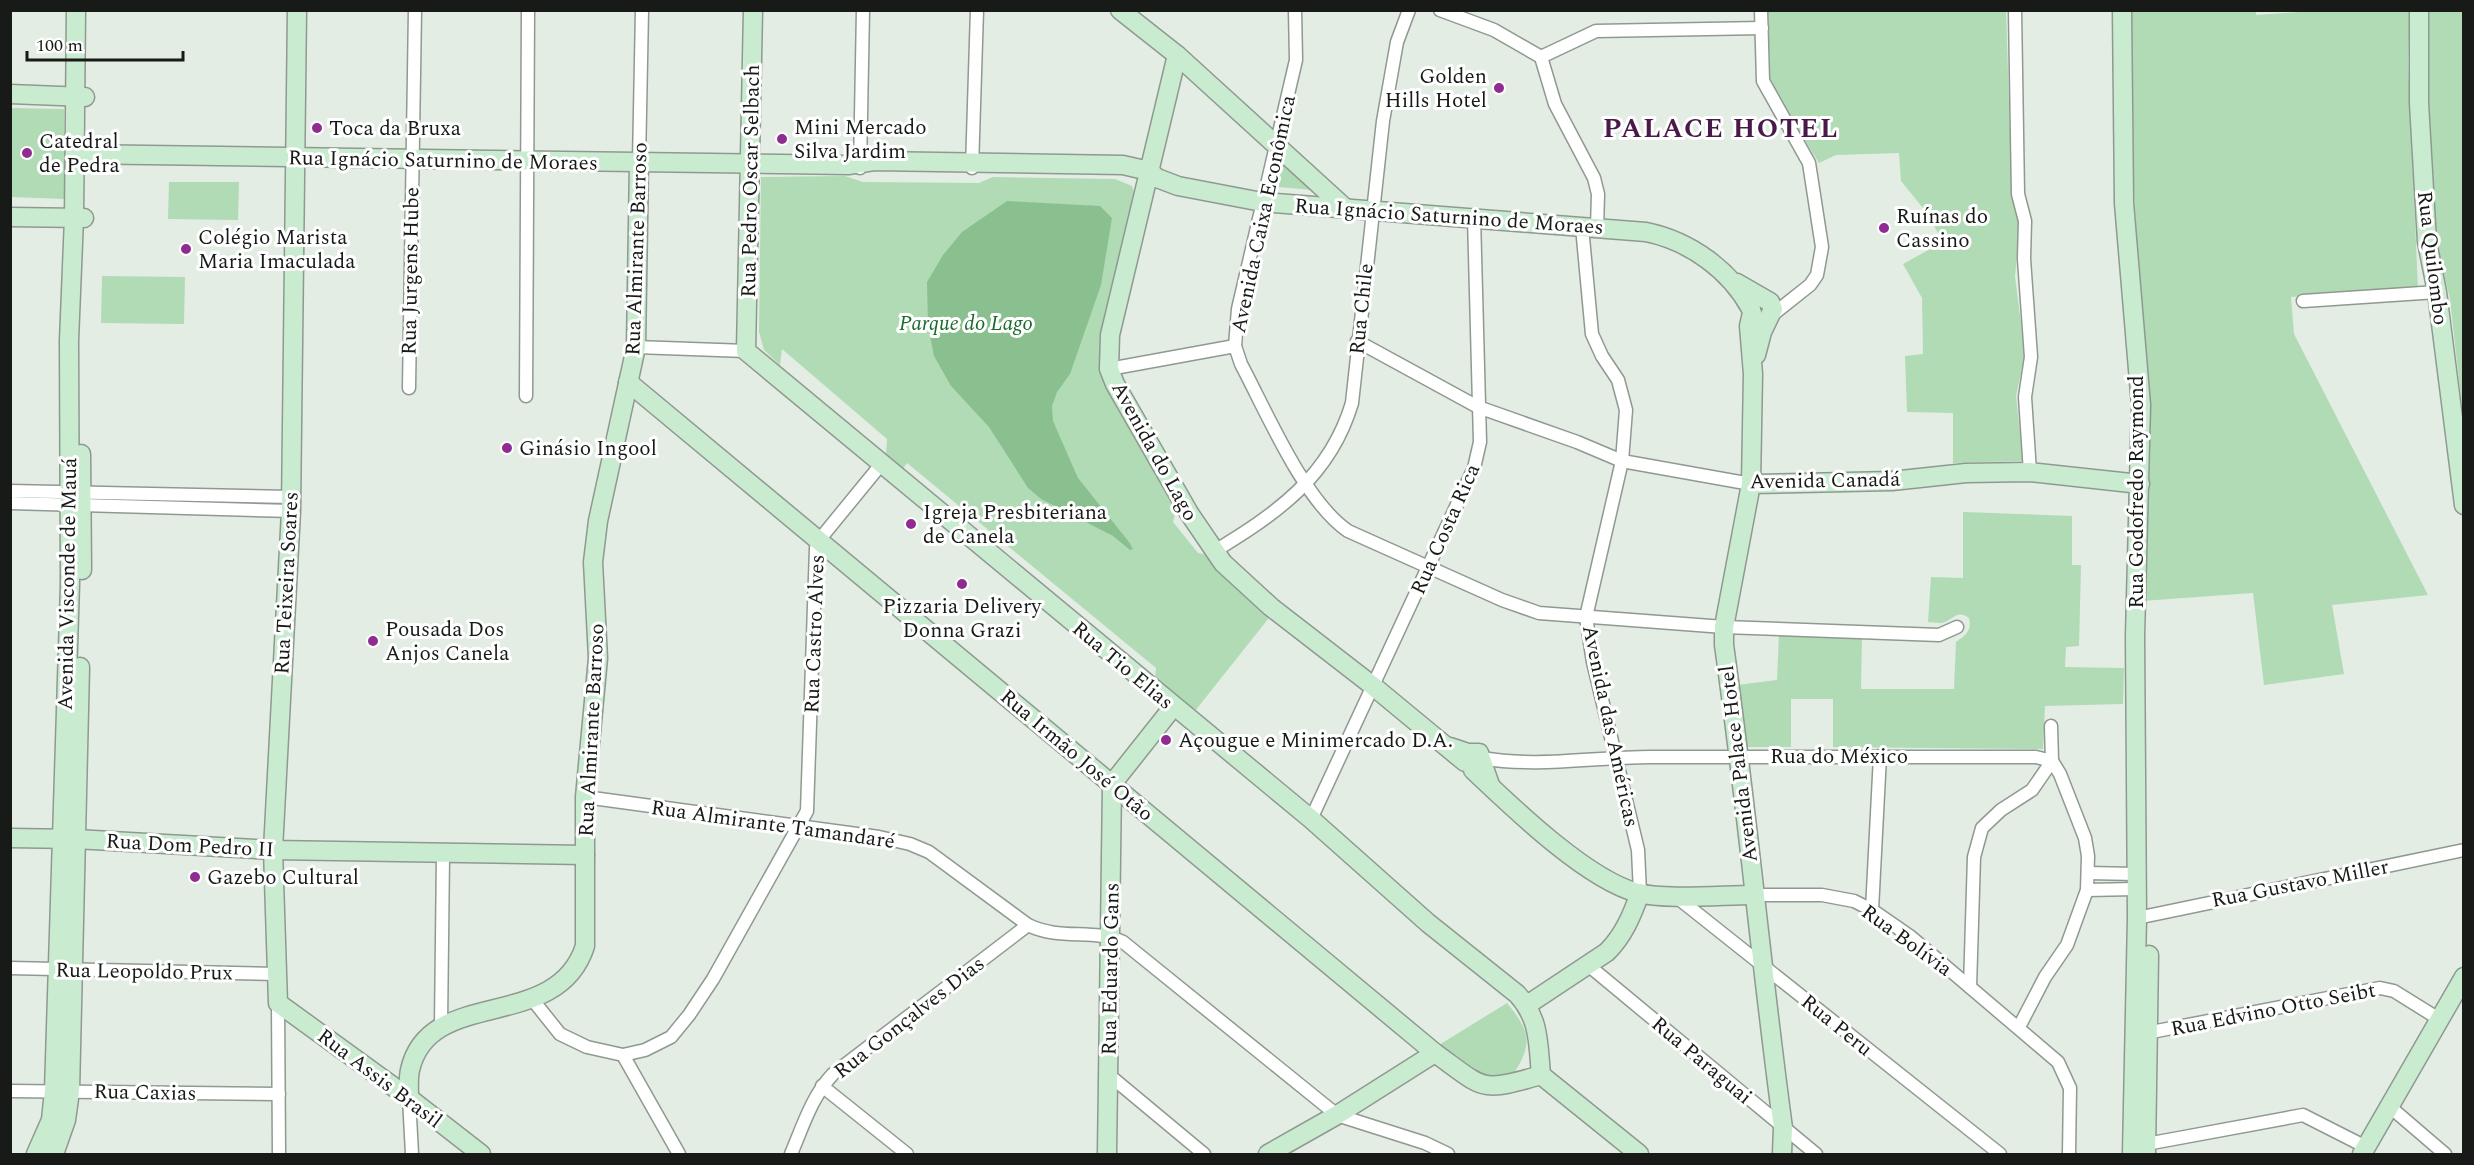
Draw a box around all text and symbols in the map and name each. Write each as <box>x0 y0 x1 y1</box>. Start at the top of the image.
scale bar <box>27 24 183 62</box>
text: 100 m <box>36 32 83 59</box>
place label: Golden Hills Hotel <box>1385 61 1487 117</box>
street label: Rua Pedro Oscar Selbach <box>733 64 769 298</box>
marker: Golden Hills Hotel <box>1492 81 1506 95</box>
street label: Avenida Caixa Econômica <box>1223 92 1305 336</box>
district label: PALACE HOTEL <box>1603 108 1839 150</box>
place label: Mini Mercado Silva Jardim <box>794 112 927 168</box>
place label: Toca da Bruxa <box>329 113 462 145</box>
marker: Toca da Bruxa <box>310 121 324 135</box>
place label: Catedral de Pedra <box>39 126 121 182</box>
marker: Mini Mercado Silva Jardim <box>775 132 789 146</box>
street label: Rua Ignácio Saturnino de Moraes <box>288 142 598 180</box>
street label: Rua Almirante Barroso <box>617 142 657 356</box>
marker: Catedral de Pedra <box>20 146 34 160</box>
street label: Rua Jurgens Hube <box>394 187 428 355</box>
street label: Rua Quilombo <box>2408 189 2456 327</box>
street label: Rua Ignácio Saturnino de Moraes <box>1293 190 1605 244</box>
place label: Ruínas do Cassino <box>1896 201 1988 257</box>
marker: Ruínas do Cassino <box>1877 221 1891 235</box>
place label: Colégio Marista Maria Imaculada <box>198 222 356 278</box>
marker: Colégio Marista Maria Imaculada <box>179 242 193 256</box>
street label: Rua Chile <box>1341 262 1383 356</box>
park label: Parque do Lago <box>899 308 1033 340</box>
street label: Rua Godofredo Raymond <box>2121 375 2153 609</box>
street label: Avenida do Lago <box>1102 376 1206 527</box>
place label: Ginásio Ingool <box>519 433 657 465</box>
marker: Ginásio Ingool <box>500 441 514 455</box>
street label: Avenida Visconde de Mauá <box>50 457 86 711</box>
street label: Rua Costa Rica <box>1403 458 1489 600</box>
street label: Avenida Canadá <box>1749 464 1902 498</box>
street label: Rua Teixeira Soares <box>266 491 308 675</box>
place label: Igreja Presbiteriana de Canela <box>923 497 1108 553</box>
marker: Igreja Presbiteriana de Canela <box>904 517 918 531</box>
street label: Rua Castro Alves <box>796 554 834 714</box>
marker: Pizzaria Delivery Donna Grazi <box>955 577 969 591</box>
place label: Pizzaria Delivery Donna Grazi <box>883 591 1042 647</box>
place label: Pousada Dos Anjos Canela <box>385 614 510 670</box>
street label: Rua Tio Elias <box>1064 614 1180 718</box>
street label: Rua Almirante Barroso <box>570 622 614 838</box>
street label: Avenida das Américas <box>1573 622 1647 830</box>
marker: Pousada Dos Anjos Canela <box>366 634 380 648</box>
street label: Avenida Palace Hotel <box>1711 664 1767 864</box>
street label: Rua Irmão José Otão <box>992 682 1160 830</box>
place label: Açougue e Minimercado D.A. <box>1178 725 1453 757</box>
marker: Açougue e Minimercado D.A. <box>1159 733 1173 747</box>
street label: Rua do México <box>1770 741 1908 773</box>
street label: Rua Almirante Tamandaré <box>649 792 897 858</box>
street label: Rua Dom Pedro II <box>105 826 275 866</box>
street label: Rua Gustavo Miller <box>2209 851 2392 917</box>
place label: Gazebo Cultural <box>207 862 359 894</box>
marker: Gazebo Cultural <box>188 870 202 884</box>
street label: Rua Eduardo Gans <box>1093 882 1129 1056</box>
street label: Rua Bolívia <box>1854 897 1959 985</box>
street label: Rua Gonçalves Dias <box>827 949 992 1087</box>
street label: Rua Leopoldo Prux <box>55 954 233 990</box>
street label: Rua Edvino Otto Seibt <box>2168 974 2378 1046</box>
street label: Rua Peru <box>1793 987 1879 1065</box>
street label: Rua Paraguai <box>1644 1009 1759 1113</box>
street label: Rua Assis Brasil <box>310 1021 449 1137</box>
street label: Rua Caxias <box>93 1076 197 1110</box>

